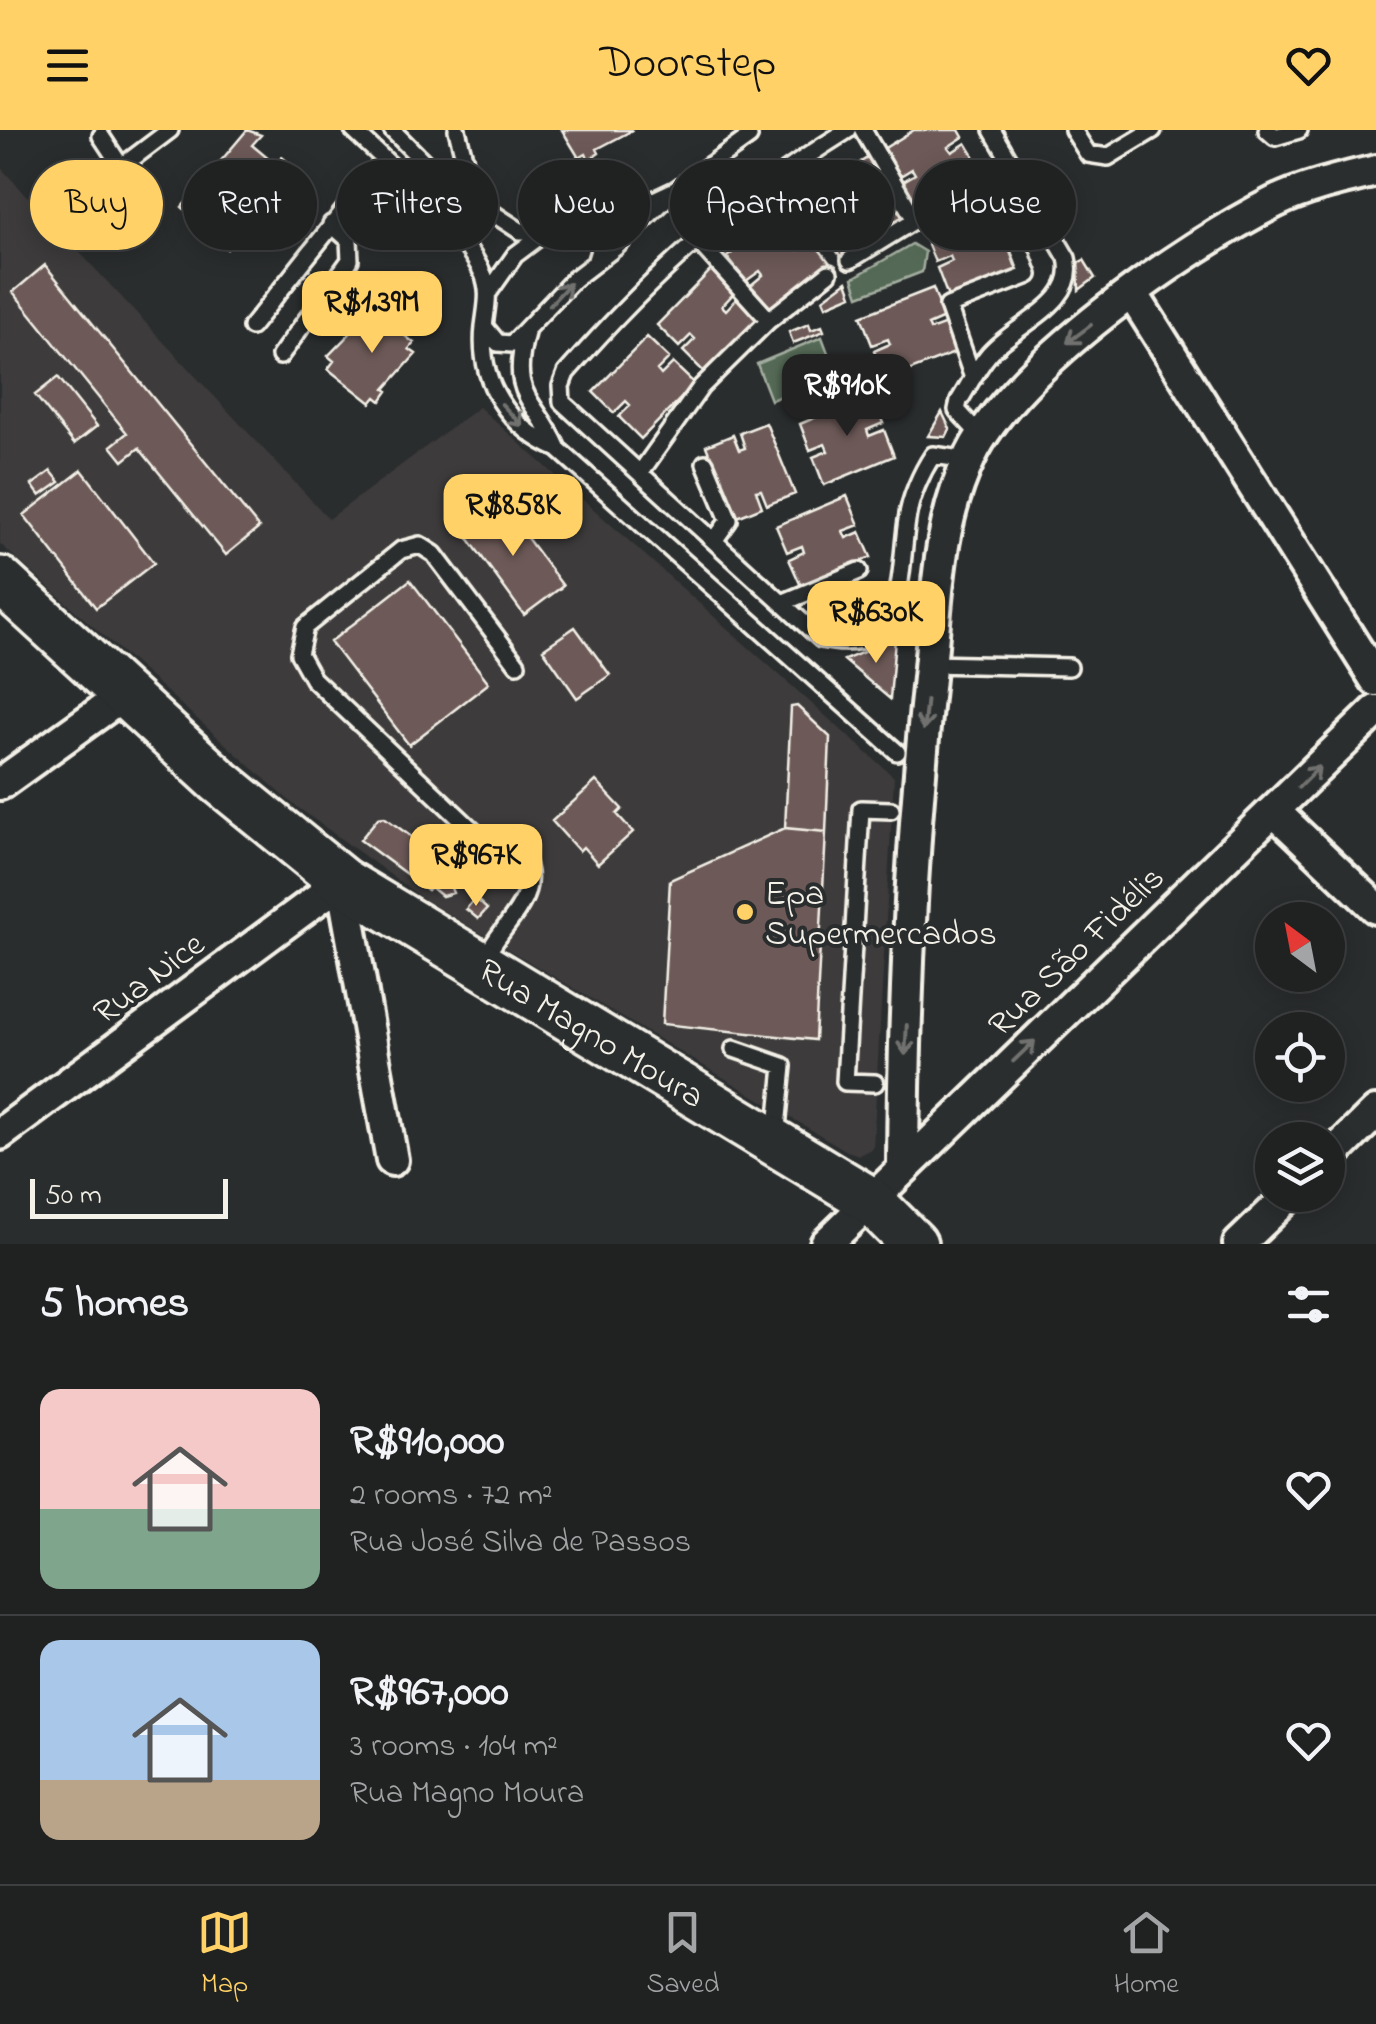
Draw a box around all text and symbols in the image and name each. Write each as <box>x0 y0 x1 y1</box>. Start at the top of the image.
text: Doorstep <box>600 32 776 98</box>
icon: menu <box>40 38 95 93</box>
icon: heart <box>1281 38 1336 93</box>
chip: Buy <box>30 160 163 250</box>
chip: Rent <box>183 160 317 250</box>
chip: Filters <box>337 160 498 250</box>
chip: New <box>518 160 650 250</box>
chip: Apartment <box>670 160 894 250</box>
chip: House <box>914 160 1076 250</box>
pin: R$1.39M <box>280 271 464 356</box>
text: R$1.39M <box>324 280 420 327</box>
one-way arrow <box>548 282 572 306</box>
one-way arrow <box>1066 323 1093 344</box>
pin: R$910K <box>766 354 928 439</box>
text: R$910K <box>804 363 890 410</box>
one-way arrow <box>499 402 523 428</box>
pin: R$858K <box>432 474 594 559</box>
text: R$858K <box>466 483 560 530</box>
pin: R$630K <box>795 581 957 666</box>
text: R$630K <box>829 590 923 637</box>
one-way arrow <box>915 699 934 731</box>
one-way arrow <box>1297 766 1321 790</box>
pin: R$967K <box>395 824 557 909</box>
text: R$967K <box>431 833 521 880</box>
street label: Rua São Fidélis <box>978 855 1177 1050</box>
place label: Epa Supermercados <box>765 870 997 961</box>
marker: Epa Supermercados <box>734 901 756 923</box>
north arrow <box>1255 902 1345 992</box>
map controls <box>1255 902 1345 1212</box>
street label: Rua Nice <box>84 921 217 1039</box>
street label: Rua Magno Moura <box>467 947 713 1123</box>
button: locate <box>1255 1012 1345 1102</box>
one-way arrow <box>896 1023 915 1055</box>
one-way arrow <box>1011 1040 1036 1063</box>
button: layers <box>1255 1122 1345 1212</box>
scale bar <box>30 1174 228 1218</box>
text: 50 m <box>45 1176 102 1217</box>
text: 5 homes <box>40 1274 189 1335</box>
icon: filters <box>1281 1277 1336 1332</box>
text: R$910,000 <box>350 1412 504 1473</box>
icon: home <box>120 1429 240 1549</box>
icon: heart <box>1281 1462 1336 1517</box>
text: 2 rooms · 72 m² <box>350 1473 552 1520</box>
text: Rua José Silva de Passos <box>350 1520 691 1567</box>
text: R$967,000 <box>350 1663 509 1724</box>
icon: home <box>120 1680 240 1800</box>
icon: heart <box>1281 1713 1336 1768</box>
text: 3 rooms · 104 m² <box>350 1724 558 1771</box>
text: Rua Magno Moura <box>350 1771 584 1818</box>
tab: Map <box>197 1905 252 2006</box>
tab: Saved <box>646 1905 719 2006</box>
tab: Home <box>1114 1905 1179 2006</box>

